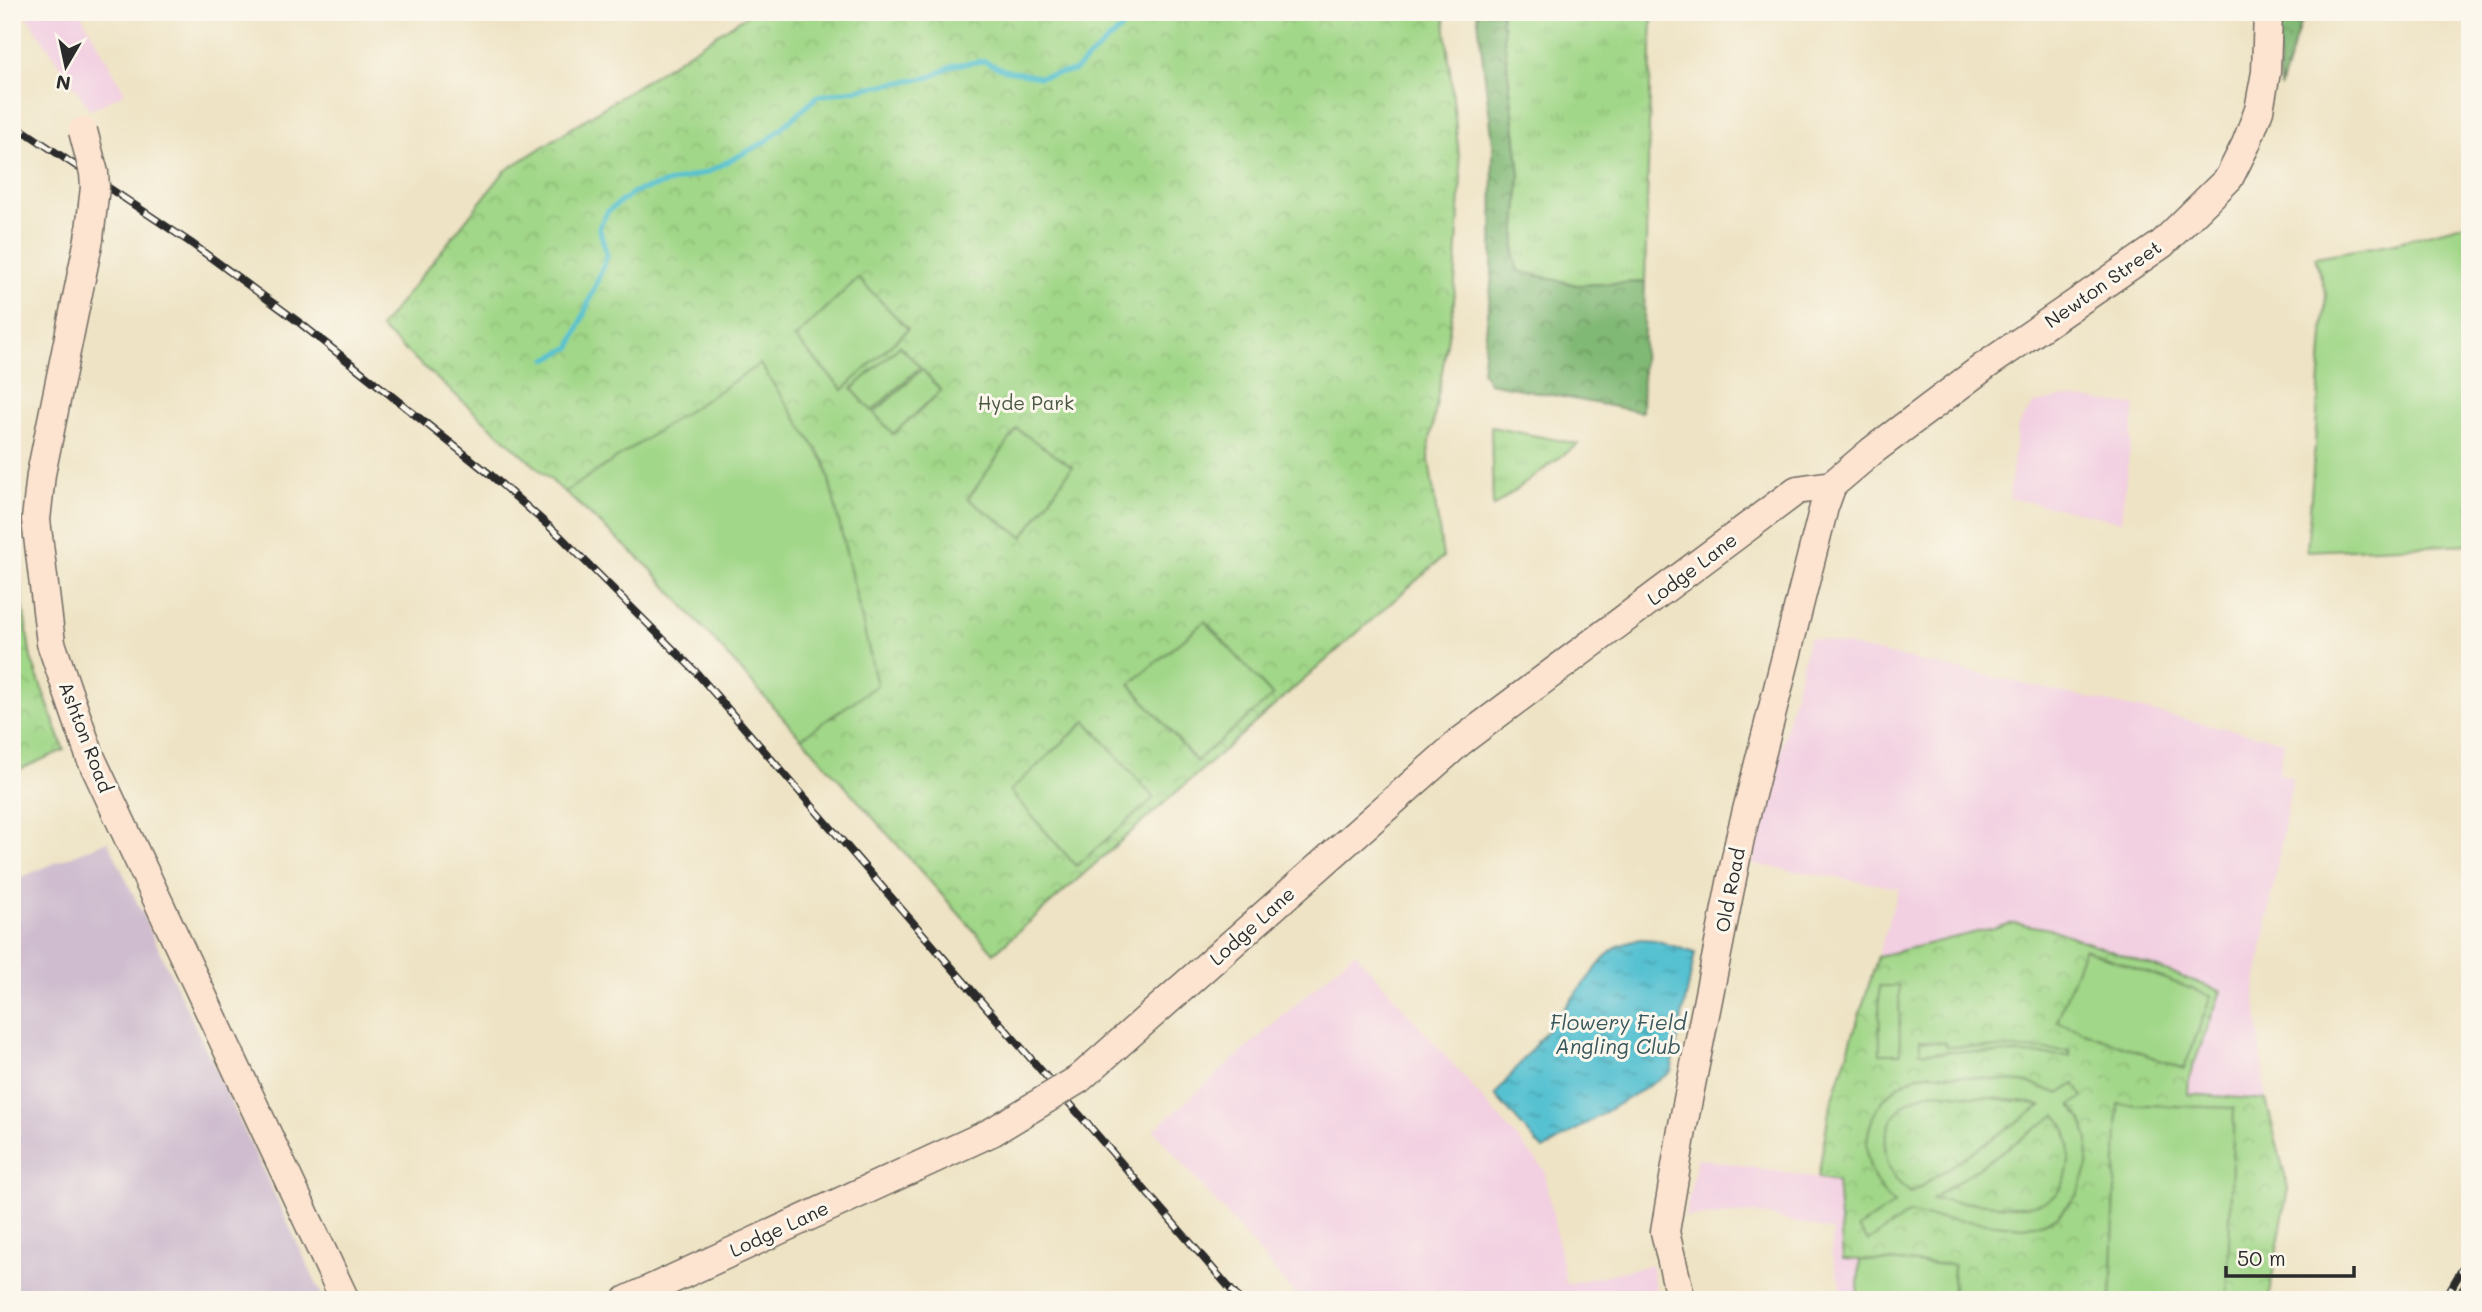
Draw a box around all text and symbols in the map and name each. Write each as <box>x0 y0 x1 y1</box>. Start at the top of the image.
north arrow <box>32 32 102 102</box>
text: N <box>54 70 72 97</box>
street label: Newton Street <box>2039 234 2166 333</box>
park label: Hyde Park <box>978 390 1074 415</box>
street label: Lodge Lane <box>1642 527 1742 611</box>
street label: Ashton Road <box>54 678 119 796</box>
street label: Old Road <box>1709 846 1750 934</box>
street label: Lodge Lane <box>1204 881 1300 970</box>
water label: Flowery Field Angling Club <box>1550 1008 1688 1059</box>
street label: Lodge Lane <box>725 1195 832 1262</box>
scale bar <box>2226 1235 2354 1279</box>
text: 50 m <box>2237 1244 2286 1271</box>

